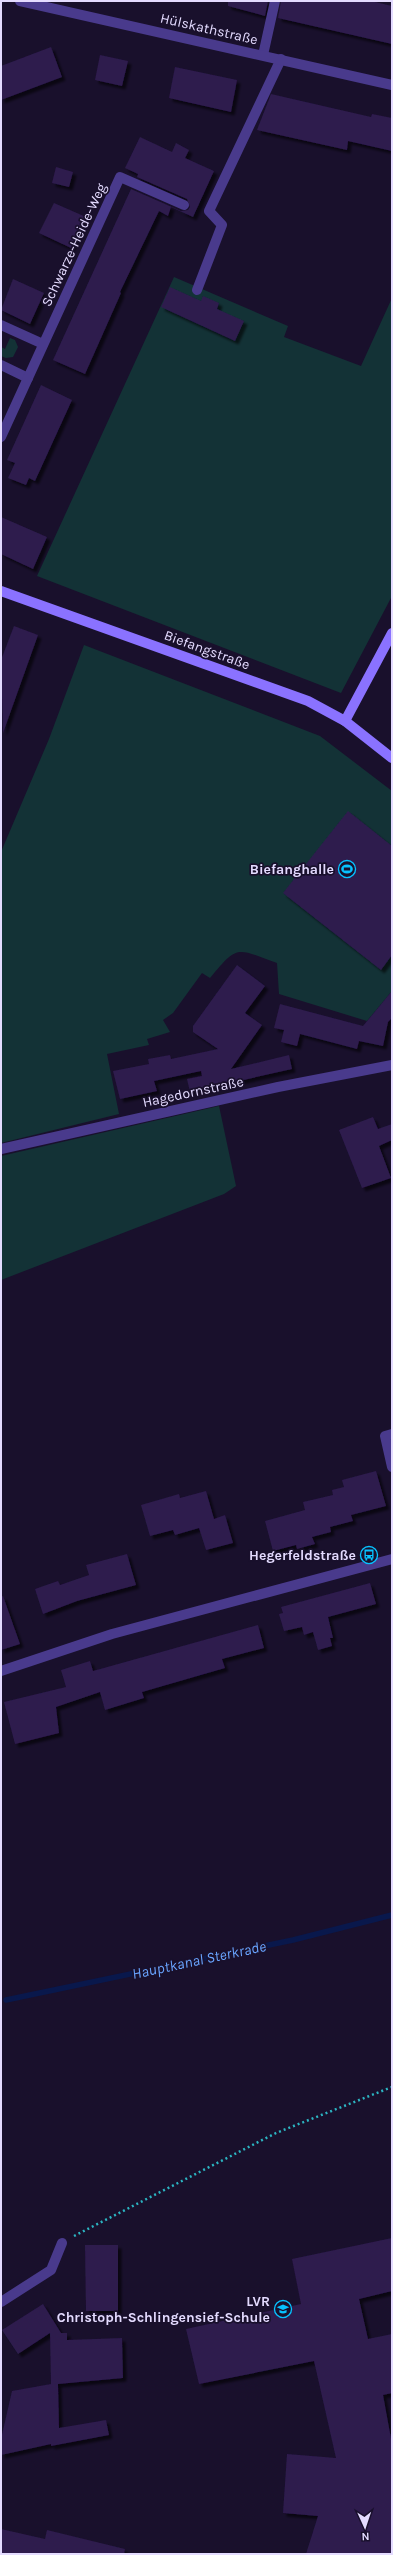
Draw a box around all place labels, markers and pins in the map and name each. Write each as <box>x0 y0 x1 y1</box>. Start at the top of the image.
sports icon: Biefanghalle <box>337 859 357 879</box>
place label: Biefanghalle <box>250 861 334 878</box>
bus stop icon: Hegerfeldstraße <box>359 1545 379 1565</box>
place label: Hegerfeldstraße <box>249 1547 356 1564</box>
place label: LVR Christoph-Schlingensief-Schule <box>57 2293 270 2326</box>
school or university icon: LVR Christoph-Schlingensief-Schule <box>273 2299 293 2319</box>

